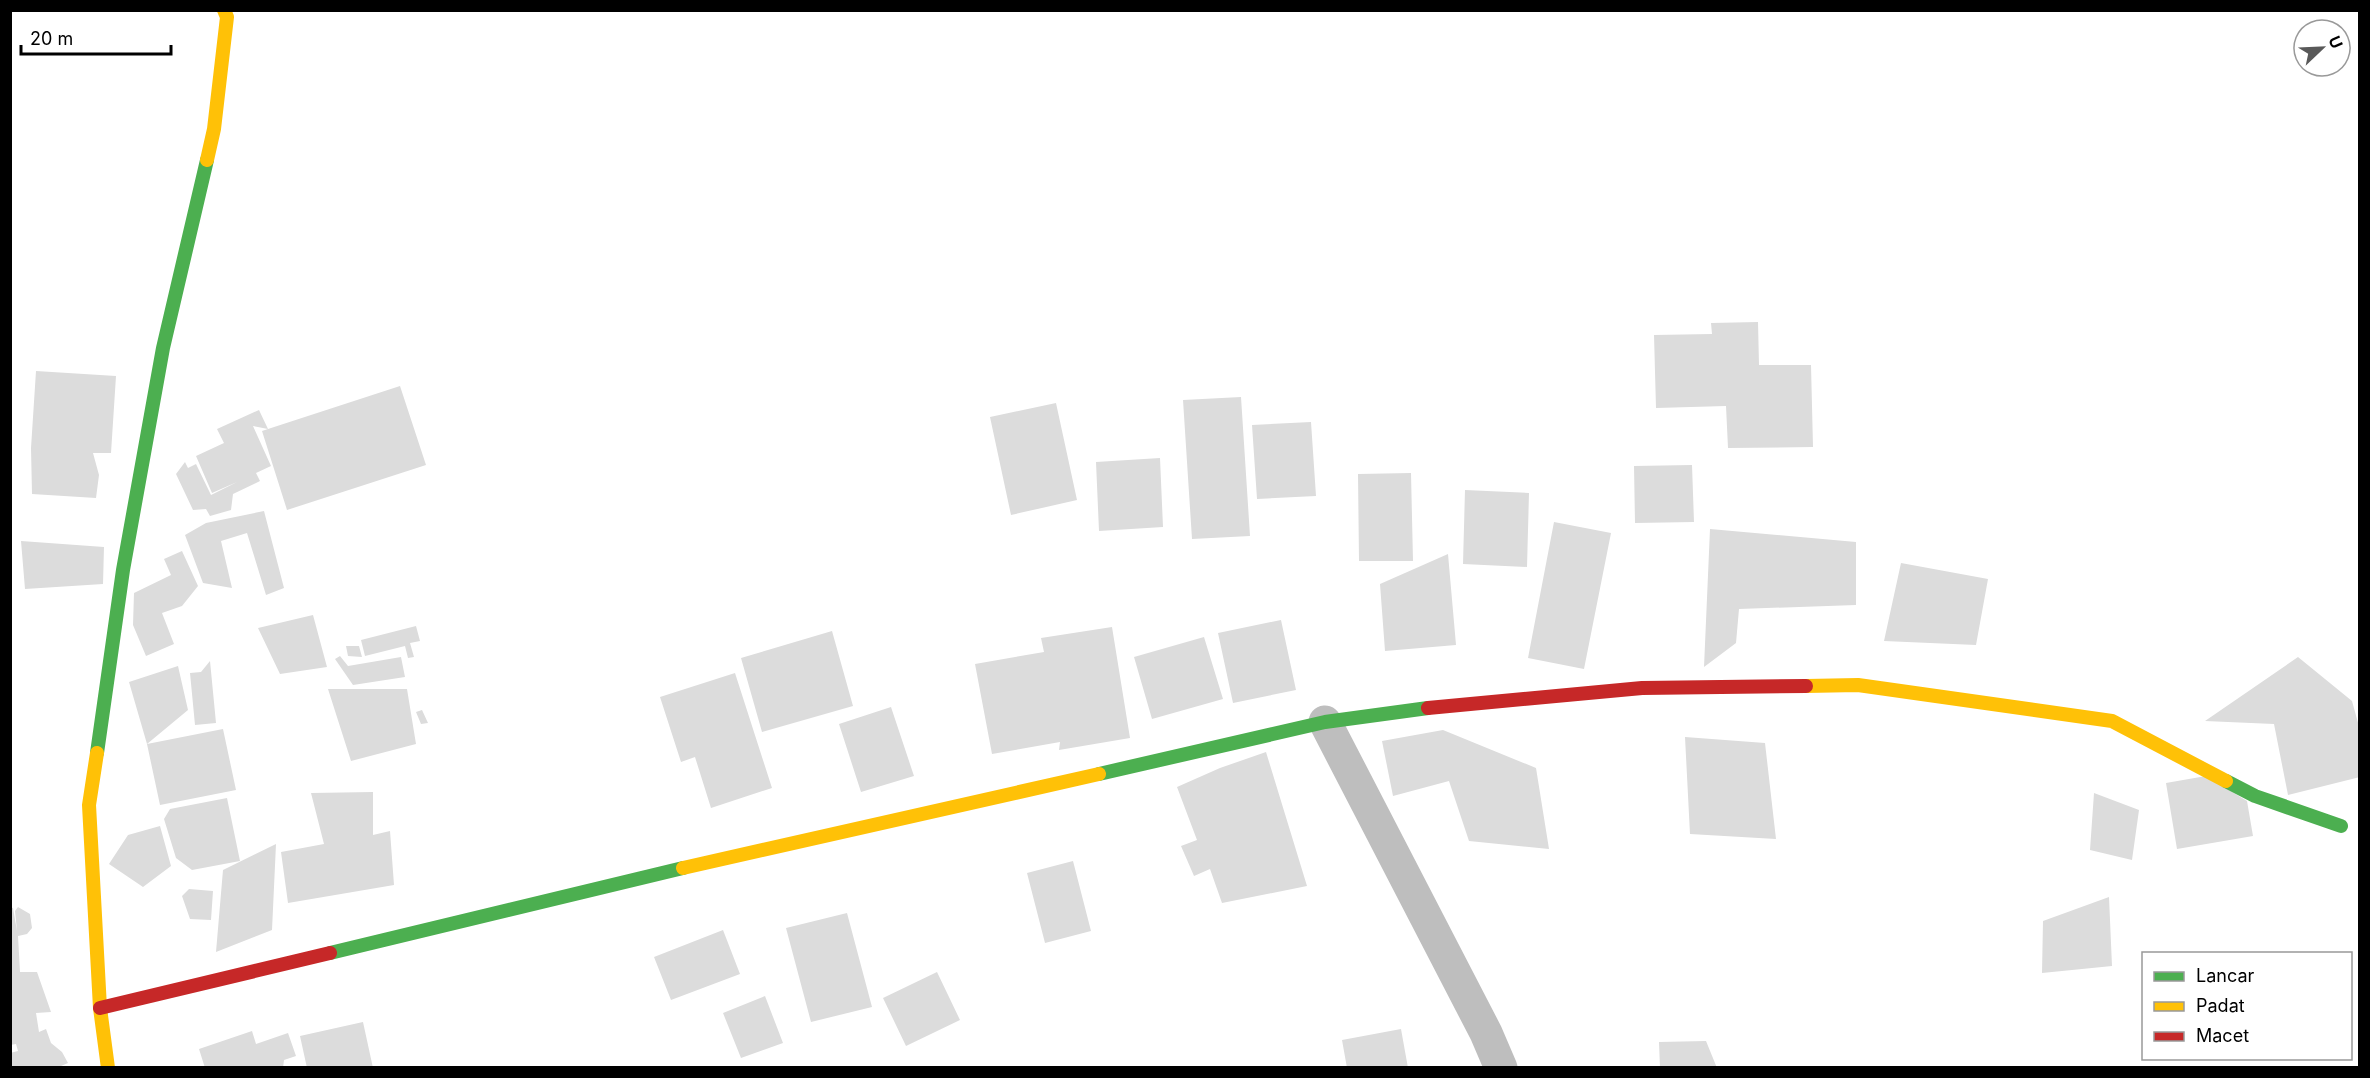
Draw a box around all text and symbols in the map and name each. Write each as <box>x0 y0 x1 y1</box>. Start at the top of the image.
scale bar <box>21 18 171 56</box>
north arrow <box>2292 18 2352 78</box>
text: 20 m <box>30 28 73 49</box>
text: U <box>2324 33 2347 51</box>
legend <box>2142 952 2352 1060</box>
text: Lancar <box>2196 965 2254 986</box>
text: Padat <box>2196 995 2245 1016</box>
text: Macet <box>2196 1025 2249 1046</box>

